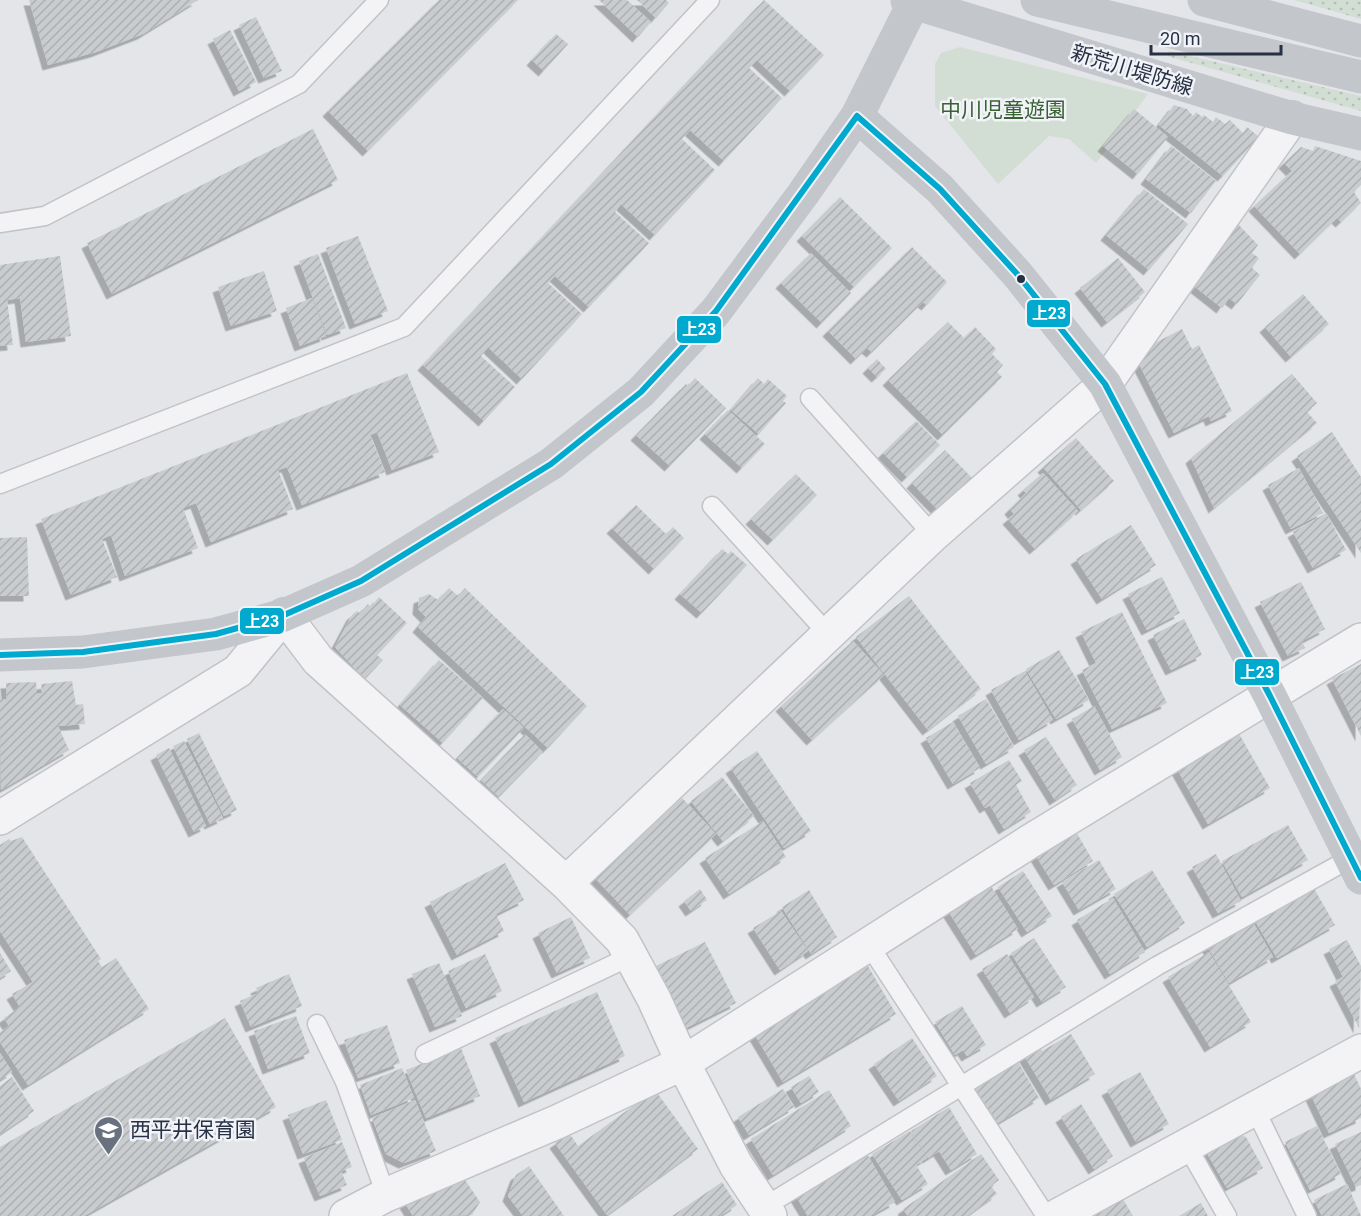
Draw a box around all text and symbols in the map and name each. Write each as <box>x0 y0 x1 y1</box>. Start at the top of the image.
scale bar <box>1151 18 1282 56</box>
text: 20 m <box>1160 28 1200 49</box>
street label: 新荒川堤防線 <box>1068 40 1196 100</box>
park label: 中川児童遊園 <box>940 98 1066 122</box>
unlabelled marker <box>1015 273 1027 285</box>
line badge: 上23 <box>1026 299 1071 328</box>
text: 上23 <box>1032 304 1066 323</box>
line badge: 上23 <box>676 315 722 344</box>
text: 上23 <box>682 320 716 339</box>
line badge: 上23 <box>239 607 285 635</box>
text: 上23 <box>245 612 279 631</box>
line badge: 上23 <box>1234 658 1280 686</box>
text: 上23 <box>1240 663 1274 682</box>
school or university icon: 西平井保育園 <box>93 1114 125 1156</box>
place label: 西平井保育園 <box>130 1118 256 1142</box>

